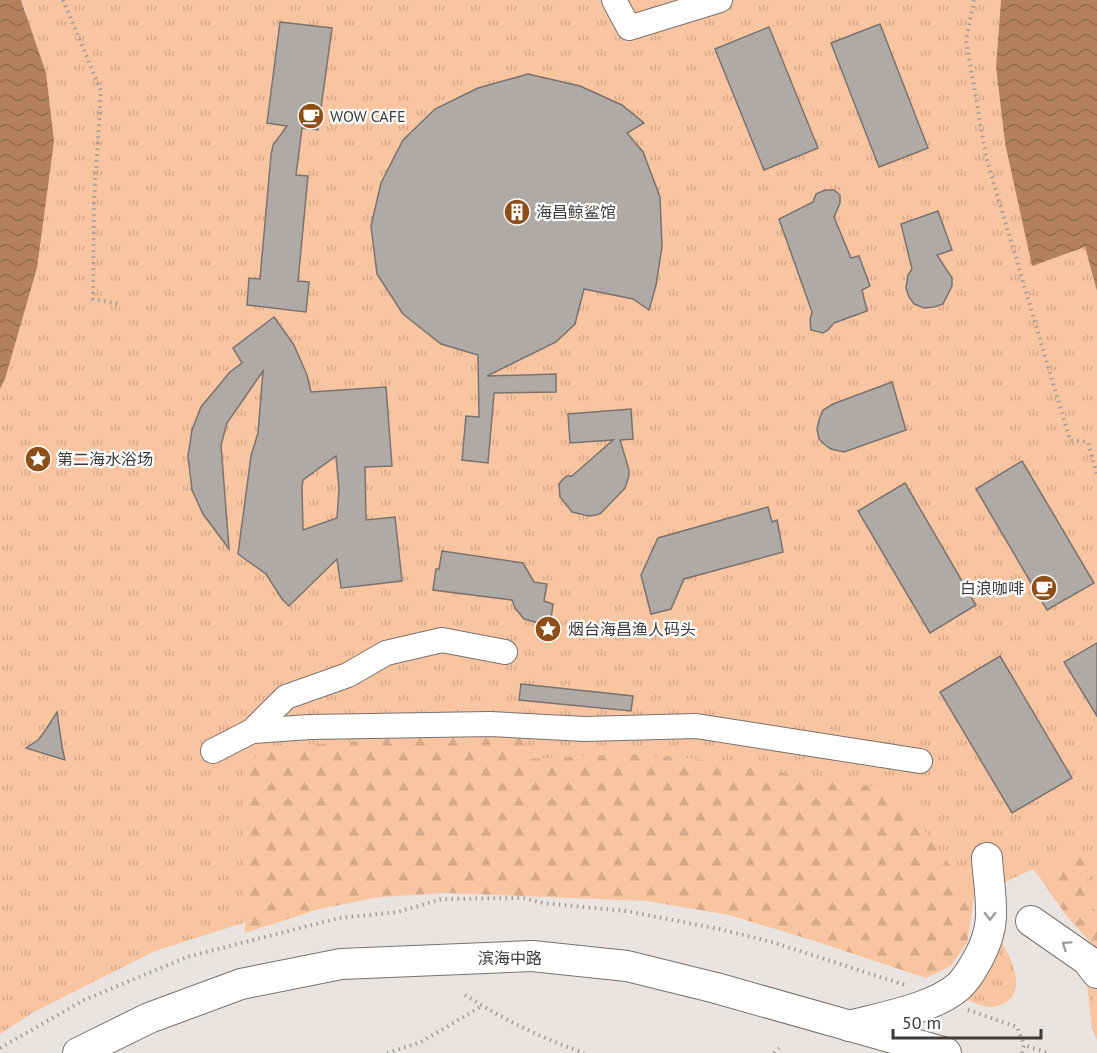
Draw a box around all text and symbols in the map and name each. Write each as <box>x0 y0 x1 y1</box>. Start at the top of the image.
cafe icon: WOW CAFE <box>296 101 326 131</box>
place label: WOW CAFE <box>330 106 406 126</box>
building icon: 海昌鲸鲨馆 <box>502 197 532 227</box>
place label: 海昌鲸鲨馆 <box>536 202 616 222</box>
place icon: 第二海水浴场 <box>23 444 53 474</box>
place label: 第二海水浴场 <box>57 449 153 469</box>
cafe icon: 白浪咖啡 <box>1029 573 1059 603</box>
place label: 白浪咖啡 <box>960 578 1024 598</box>
place icon: 烟台海昌渔人码头 <box>533 614 563 644</box>
place label: 烟台海昌渔人码头 <box>568 619 696 639</box>
one-way arrow <box>984 911 997 920</box>
one-way arrow <box>1061 941 1072 952</box>
street label: 滨海中路 <box>478 948 542 968</box>
scale bar <box>893 1002 1042 1040</box>
text: 50 m <box>902 1011 941 1034</box>

